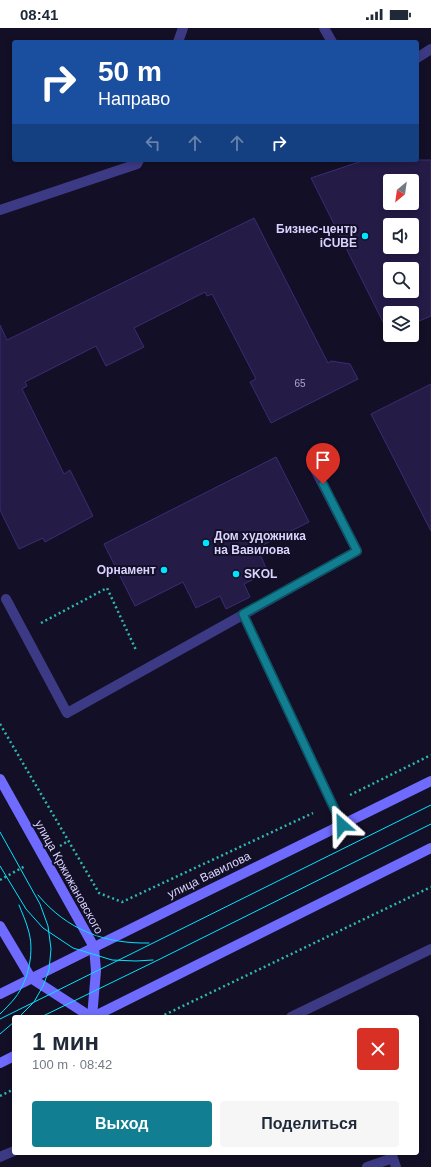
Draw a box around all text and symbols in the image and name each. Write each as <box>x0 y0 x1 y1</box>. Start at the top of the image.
text: 08:41 <box>20 6 58 23</box>
icon: right <box>32 56 84 108</box>
text: 50 m <box>98 56 162 87</box>
text: Направо <box>98 89 170 109</box>
icon: left <box>142 132 164 154</box>
icon: ahead <box>184 132 206 154</box>
icon: ahead <box>226 132 248 154</box>
icon: right <box>268 132 290 154</box>
north arrow <box>383 174 419 210</box>
map controls <box>383 174 419 342</box>
button: sound <box>383 218 419 254</box>
place label: Бизнес-центр iCUBE <box>276 222 357 250</box>
marker: Бизнес-центр iCUBE <box>360 231 370 241</box>
button: search <box>383 262 419 298</box>
button: layers <box>383 306 419 342</box>
house number: 65 <box>294 378 306 389</box>
pin <box>306 443 340 484</box>
icon: arrive <box>312 449 334 471</box>
place label: Дом художника на Вавилова <box>214 529 306 557</box>
marker: Дом художника на Вавилова <box>201 538 211 548</box>
place label: Орнамент <box>97 563 156 577</box>
marker: Орнамент <box>159 565 169 575</box>
place label: SKOL <box>244 567 277 581</box>
marker: SKOL <box>231 569 241 579</box>
position arrow <box>321 804 363 846</box>
street label: улица Кржижановского <box>32 818 106 937</box>
street label: улица Вавилова <box>165 849 253 901</box>
text: 1 мин <box>32 1028 99 1055</box>
button: close <box>357 1028 399 1070</box>
text: 100 m · 08:42 <box>32 1057 112 1072</box>
button: Выход <box>32 1101 212 1147</box>
button: Поделиться <box>220 1101 399 1147</box>

